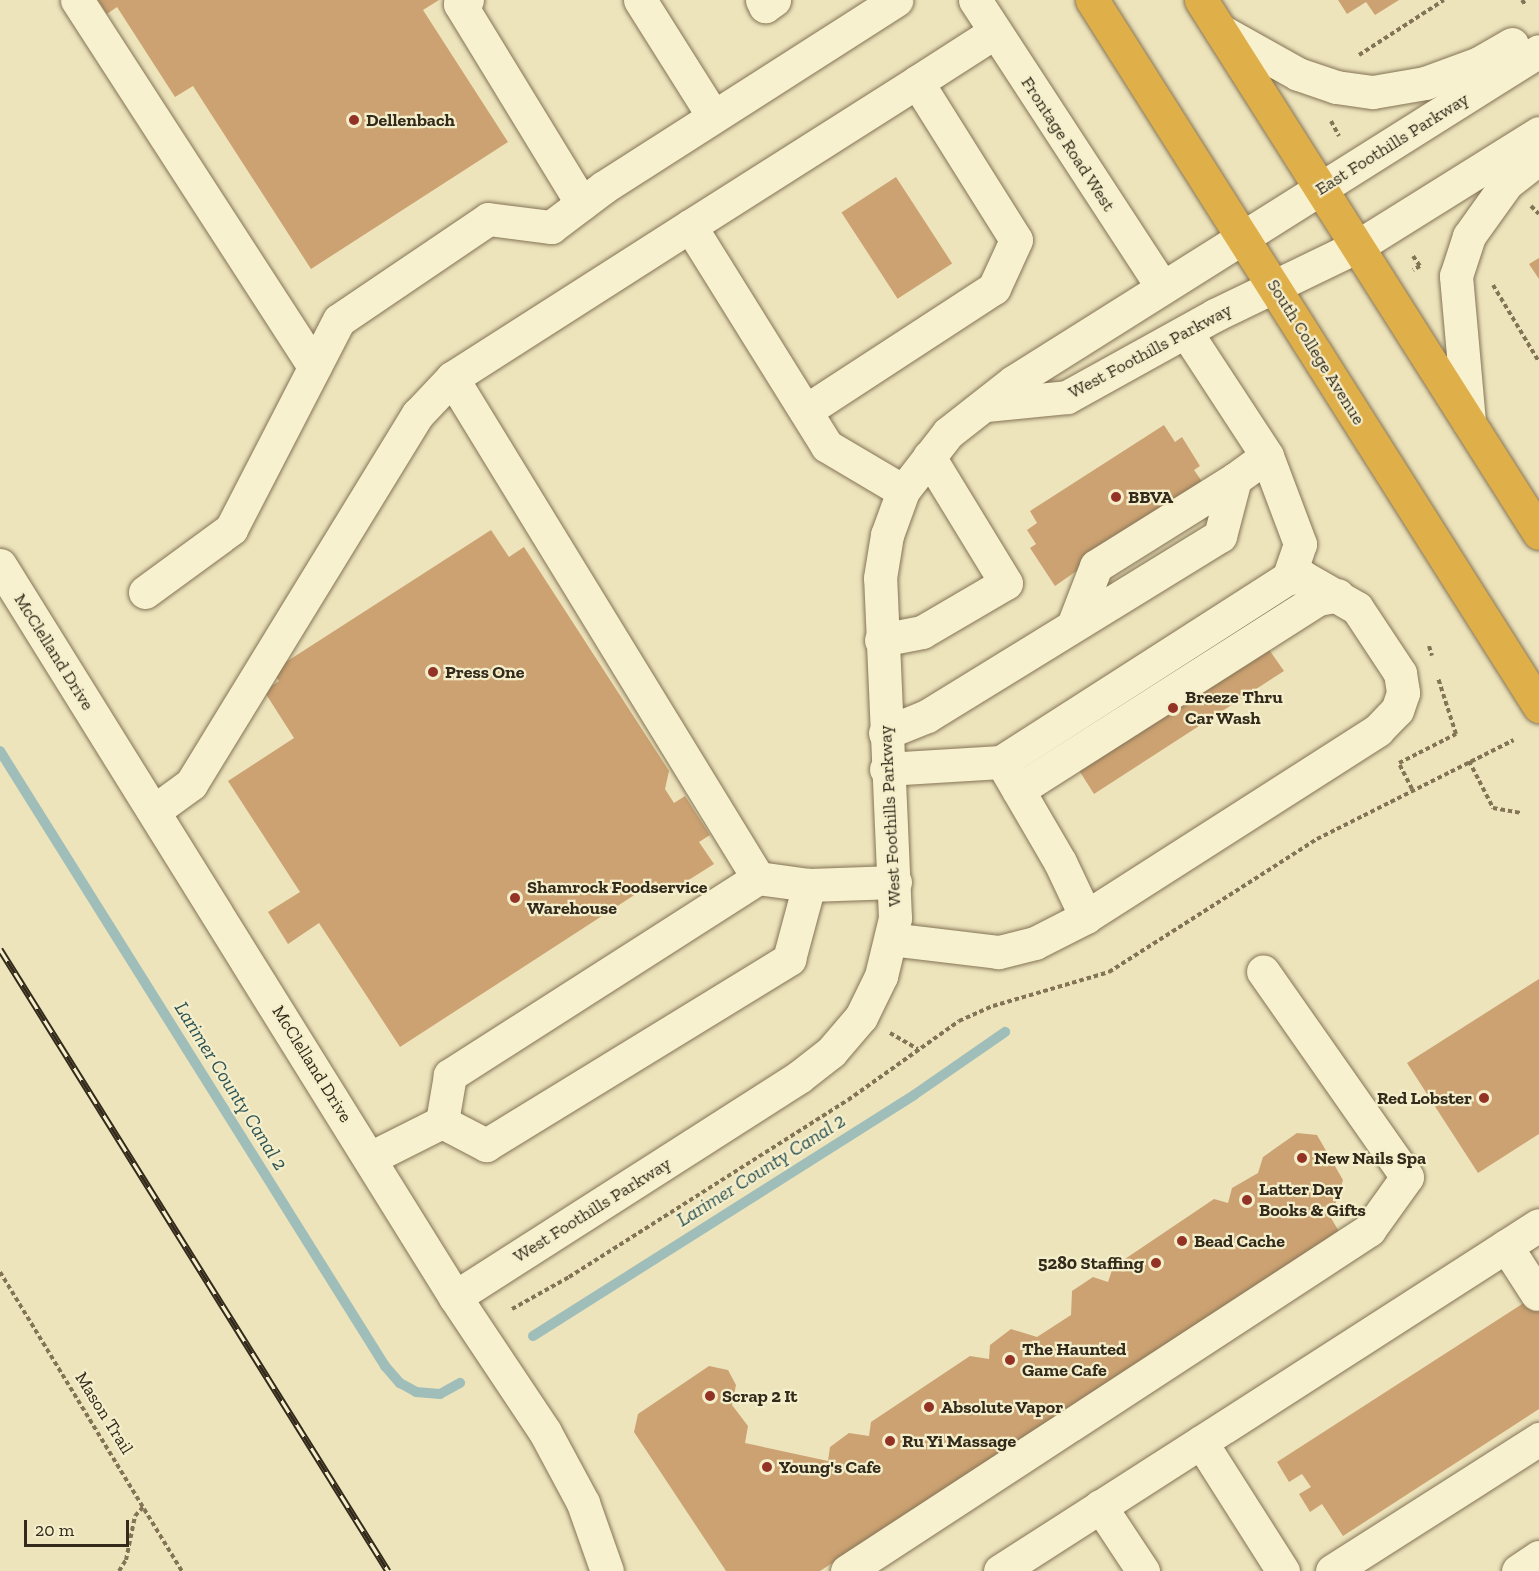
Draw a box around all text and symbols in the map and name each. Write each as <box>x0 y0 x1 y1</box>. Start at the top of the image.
street label: Frontage Road West <box>1016 72 1120 216</box>
street label: East Foothills Parkway <box>1311 88 1473 200</box>
place label: Dellenbach <box>366 109 455 131</box>
marker: Dellenbach <box>347 113 361 127</box>
street label: South College Avenue <box>1262 275 1370 429</box>
street label: West Foothills Parkway <box>1065 299 1235 403</box>
place label: BBVA <box>1128 486 1173 508</box>
marker: BBVA <box>1109 490 1123 504</box>
street label: McClelland Drive <box>9 590 99 714</box>
place label: Press One <box>445 661 524 683</box>
marker: Press One <box>426 665 440 679</box>
place label: Breeze Thru Car Wash <box>1185 687 1283 730</box>
marker: Breeze Thru Car Wash <box>1166 701 1180 715</box>
street label: West Foothills Parkway <box>874 725 906 907</box>
place label: Shamrock Foodservice Warehouse <box>527 877 707 920</box>
marker: Shamrock Foodservice Warehouse <box>508 891 522 905</box>
water label: Larimer County Canal 2 <box>169 997 293 1175</box>
street label: McClelland Drive <box>267 1002 357 1126</box>
place label: Red Lobster <box>1377 1087 1472 1109</box>
marker: Red Lobster <box>1477 1091 1491 1105</box>
water label: Larimer County Canal 2 <box>672 1108 850 1232</box>
place label: New Nails Spa <box>1314 1147 1427 1169</box>
marker: New Nails Spa <box>1295 1151 1309 1165</box>
street label: West Foothills Parkway <box>509 1153 675 1267</box>
place label: Latter Day Books & Gifts <box>1259 1179 1366 1222</box>
marker: Latter Day Books & Gifts <box>1240 1193 1254 1207</box>
place label: Bead Cache <box>1194 1230 1285 1252</box>
marker: Bead Cache <box>1175 1234 1189 1248</box>
place label: 5280 Staffing <box>1038 1252 1144 1274</box>
marker: 5280 Staffing <box>1149 1256 1163 1270</box>
place label: The Haunted Game Cafe <box>1022 1339 1126 1382</box>
marker: The Haunted Game Cafe <box>1003 1353 1017 1367</box>
street label: Mason Trail <box>70 1368 138 1458</box>
place label: Scrap 2 It <box>722 1385 797 1407</box>
marker: Scrap 2 It <box>703 1389 717 1403</box>
place label: Absolute Vapor <box>941 1396 1064 1418</box>
marker: Absolute Vapor <box>922 1400 936 1414</box>
place label: Ru Yi Massage <box>902 1430 1017 1452</box>
marker: Ru Yi Massage <box>883 1434 897 1448</box>
place label: Young's Cafe <box>779 1456 881 1478</box>
marker: Young's Cafe <box>760 1460 774 1474</box>
scale bar <box>27 1508 132 1546</box>
text: 20 m <box>35 1519 74 1541</box>

